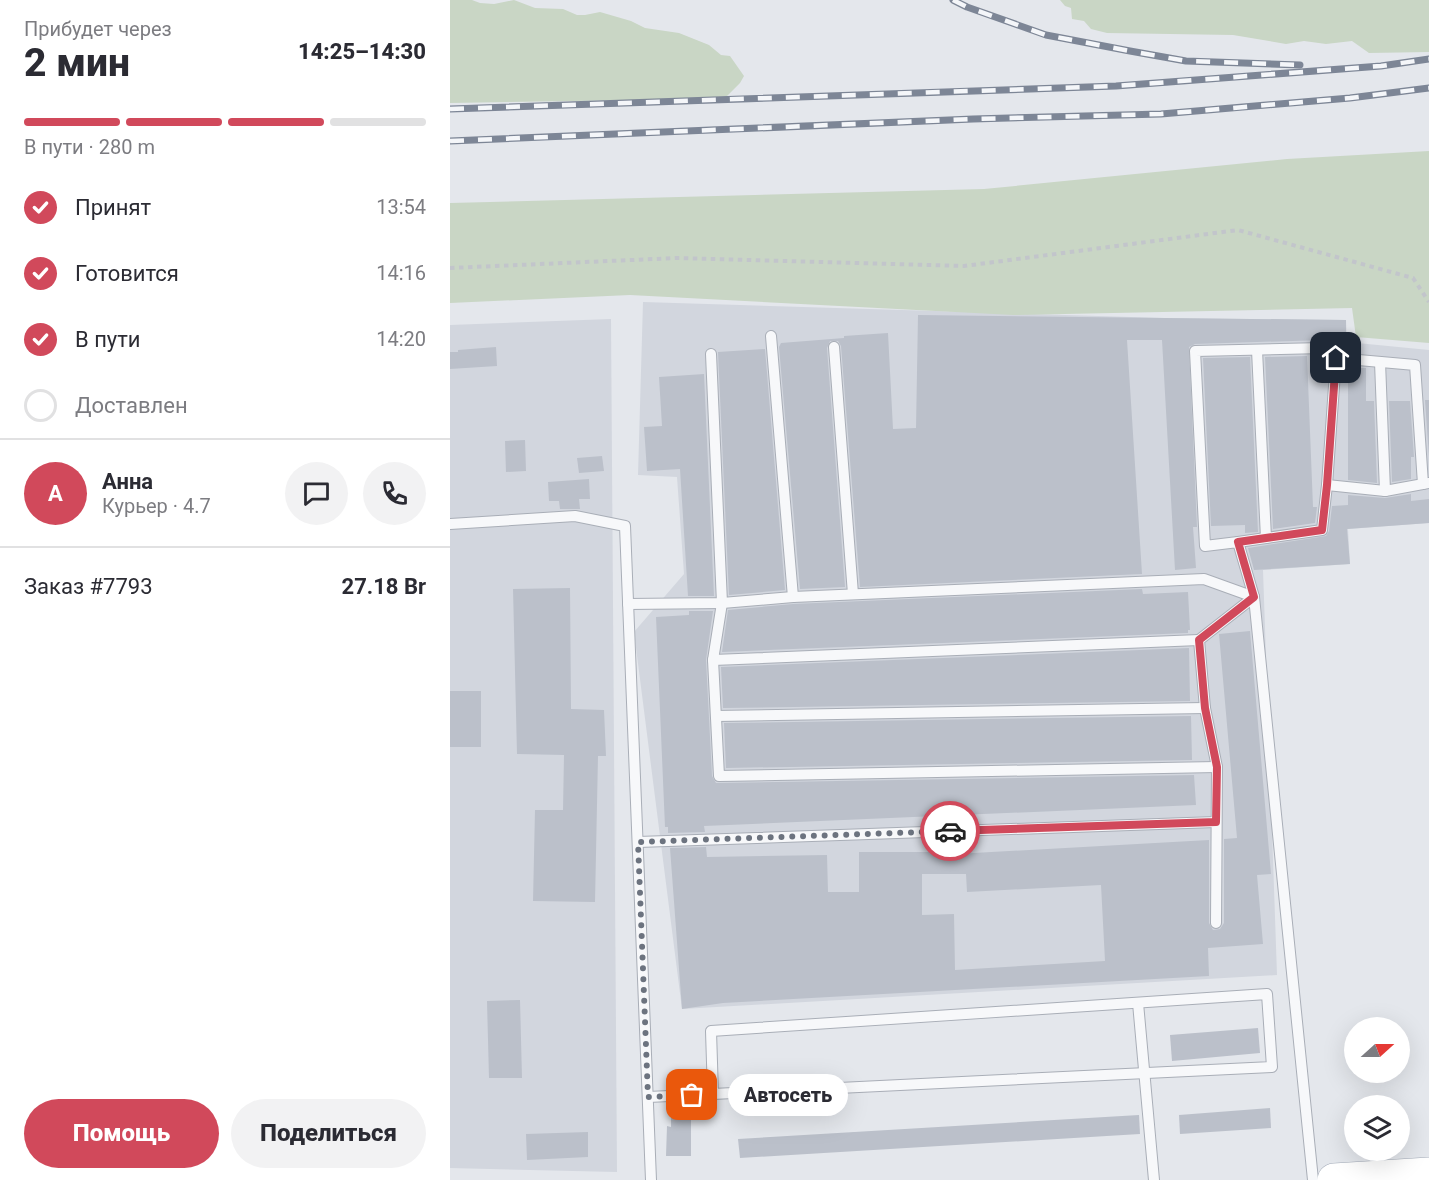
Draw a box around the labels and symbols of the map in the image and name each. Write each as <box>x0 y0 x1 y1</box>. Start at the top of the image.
pin <box>1310 332 1361 383</box>
courier <box>920 801 980 861</box>
north arrow <box>1344 1017 1410 1083</box>
pin <box>666 1069 717 1120</box>
callout: Автосеть <box>728 1074 848 1116</box>

